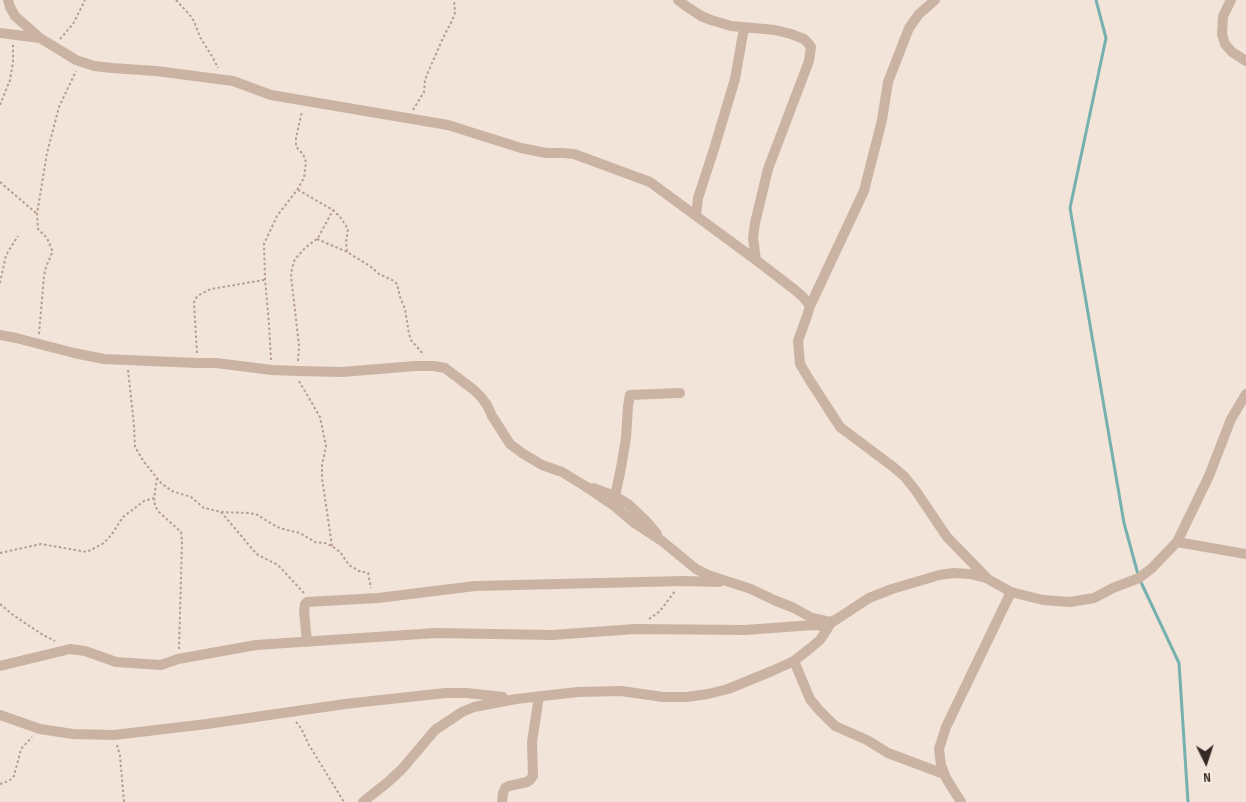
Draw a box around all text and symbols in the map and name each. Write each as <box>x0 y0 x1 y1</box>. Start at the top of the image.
north arrow <box>1181 737 1231 787</box>
text: N <box>1203 769 1211 786</box>

